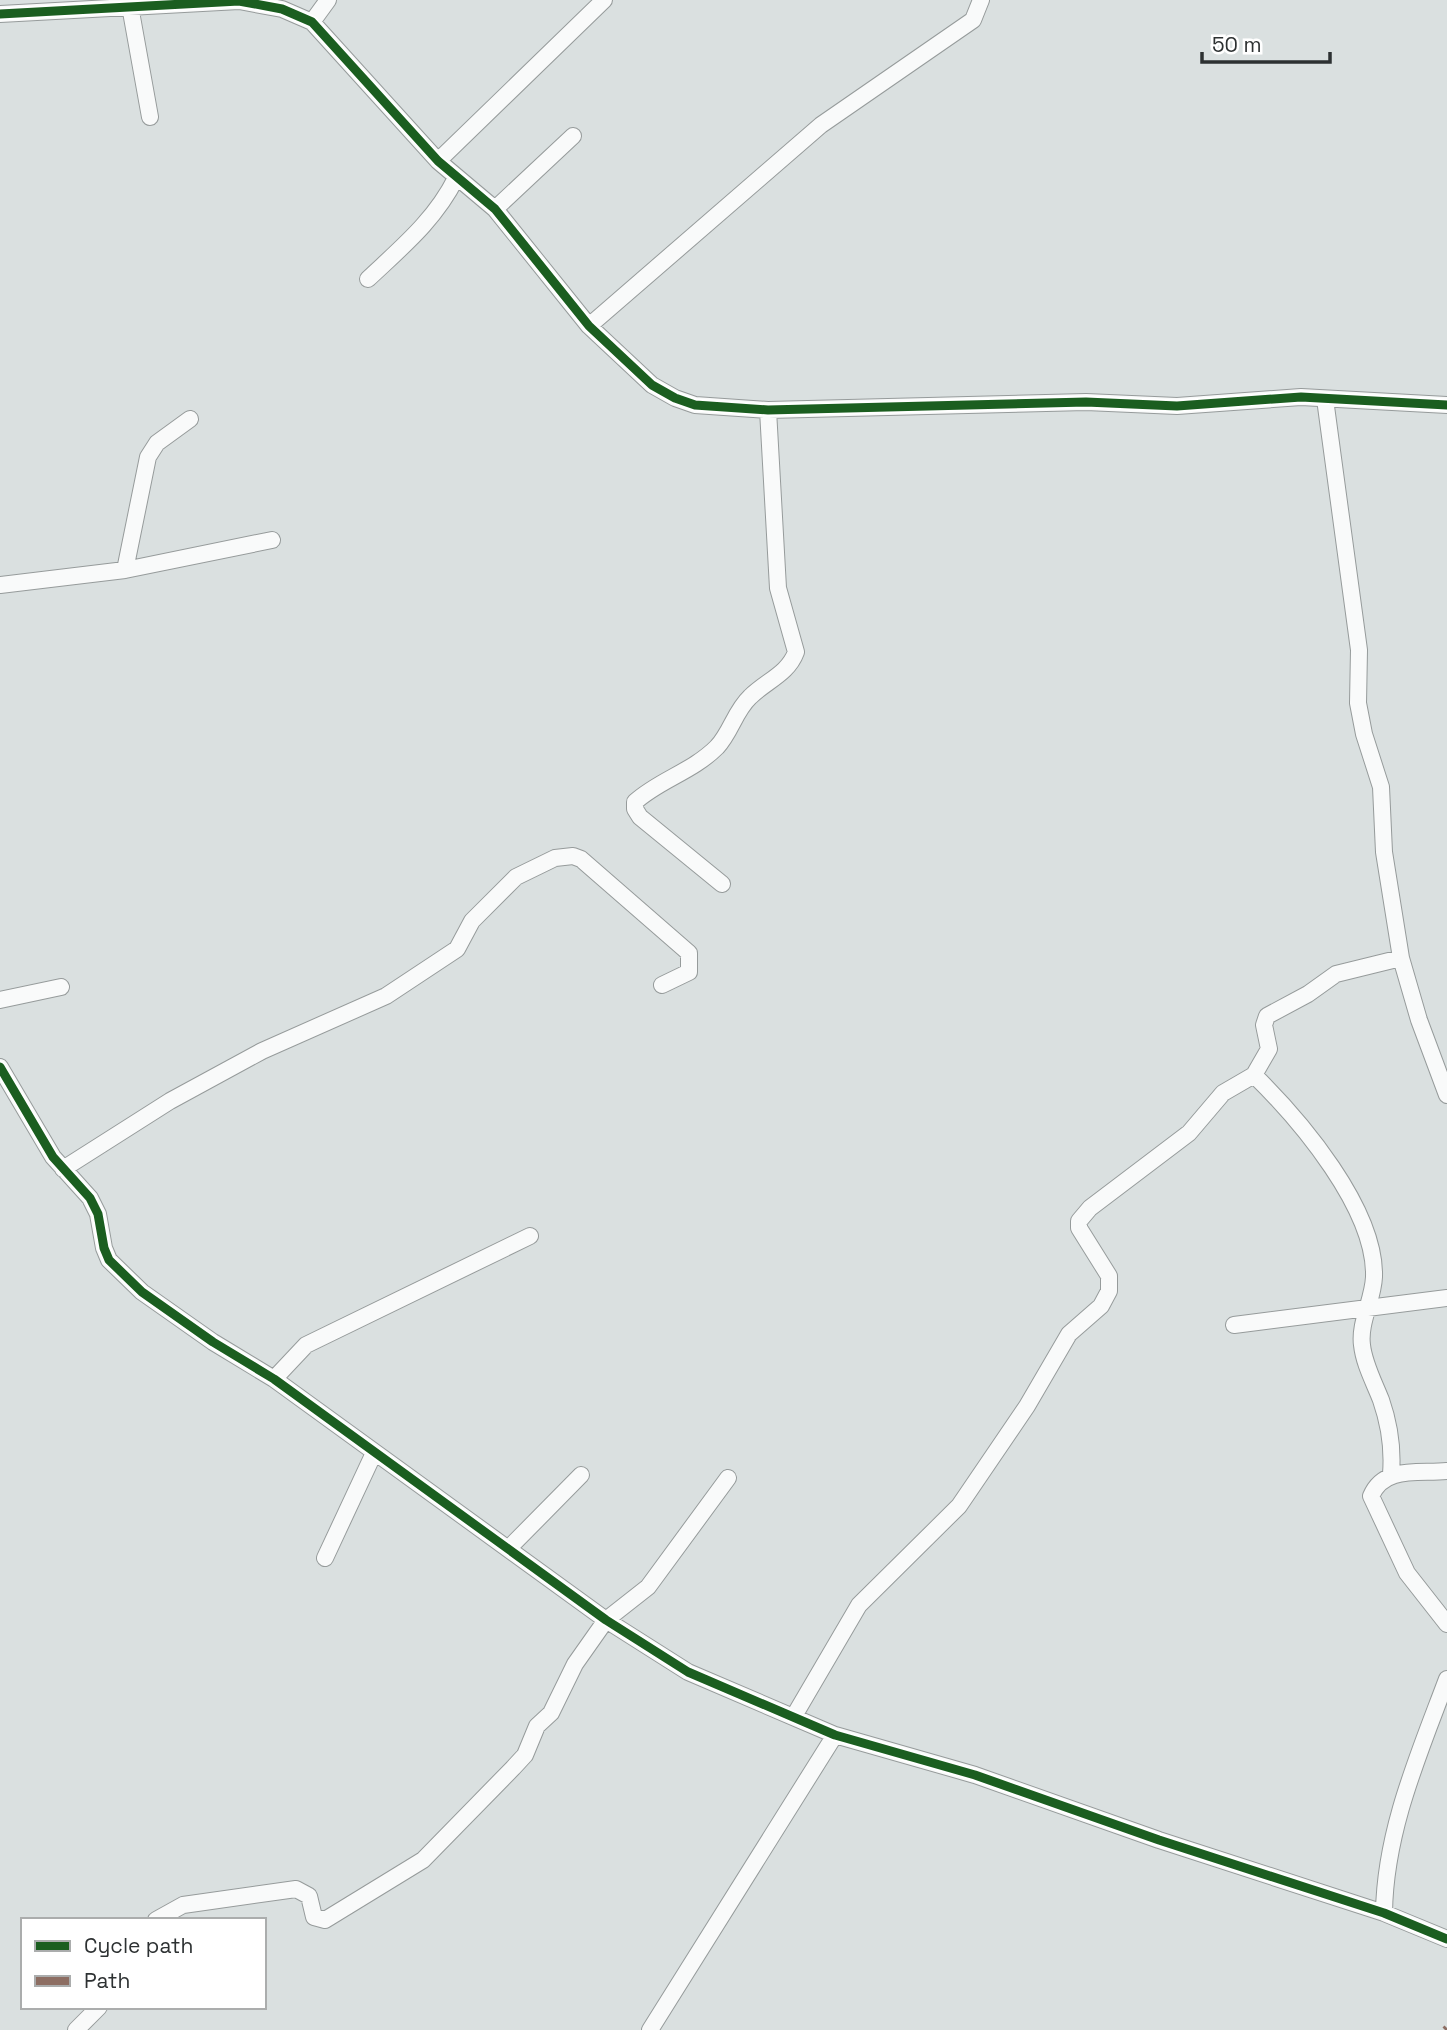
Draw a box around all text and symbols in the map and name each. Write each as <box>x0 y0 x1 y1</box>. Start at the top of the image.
scale bar <box>1202 21 1330 65</box>
text: 50 m <box>1212 31 1262 58</box>
legend <box>21 1918 266 2009</box>
text: Cycle path <box>84 1932 193 1959</box>
text: Path <box>84 1967 130 1994</box>

